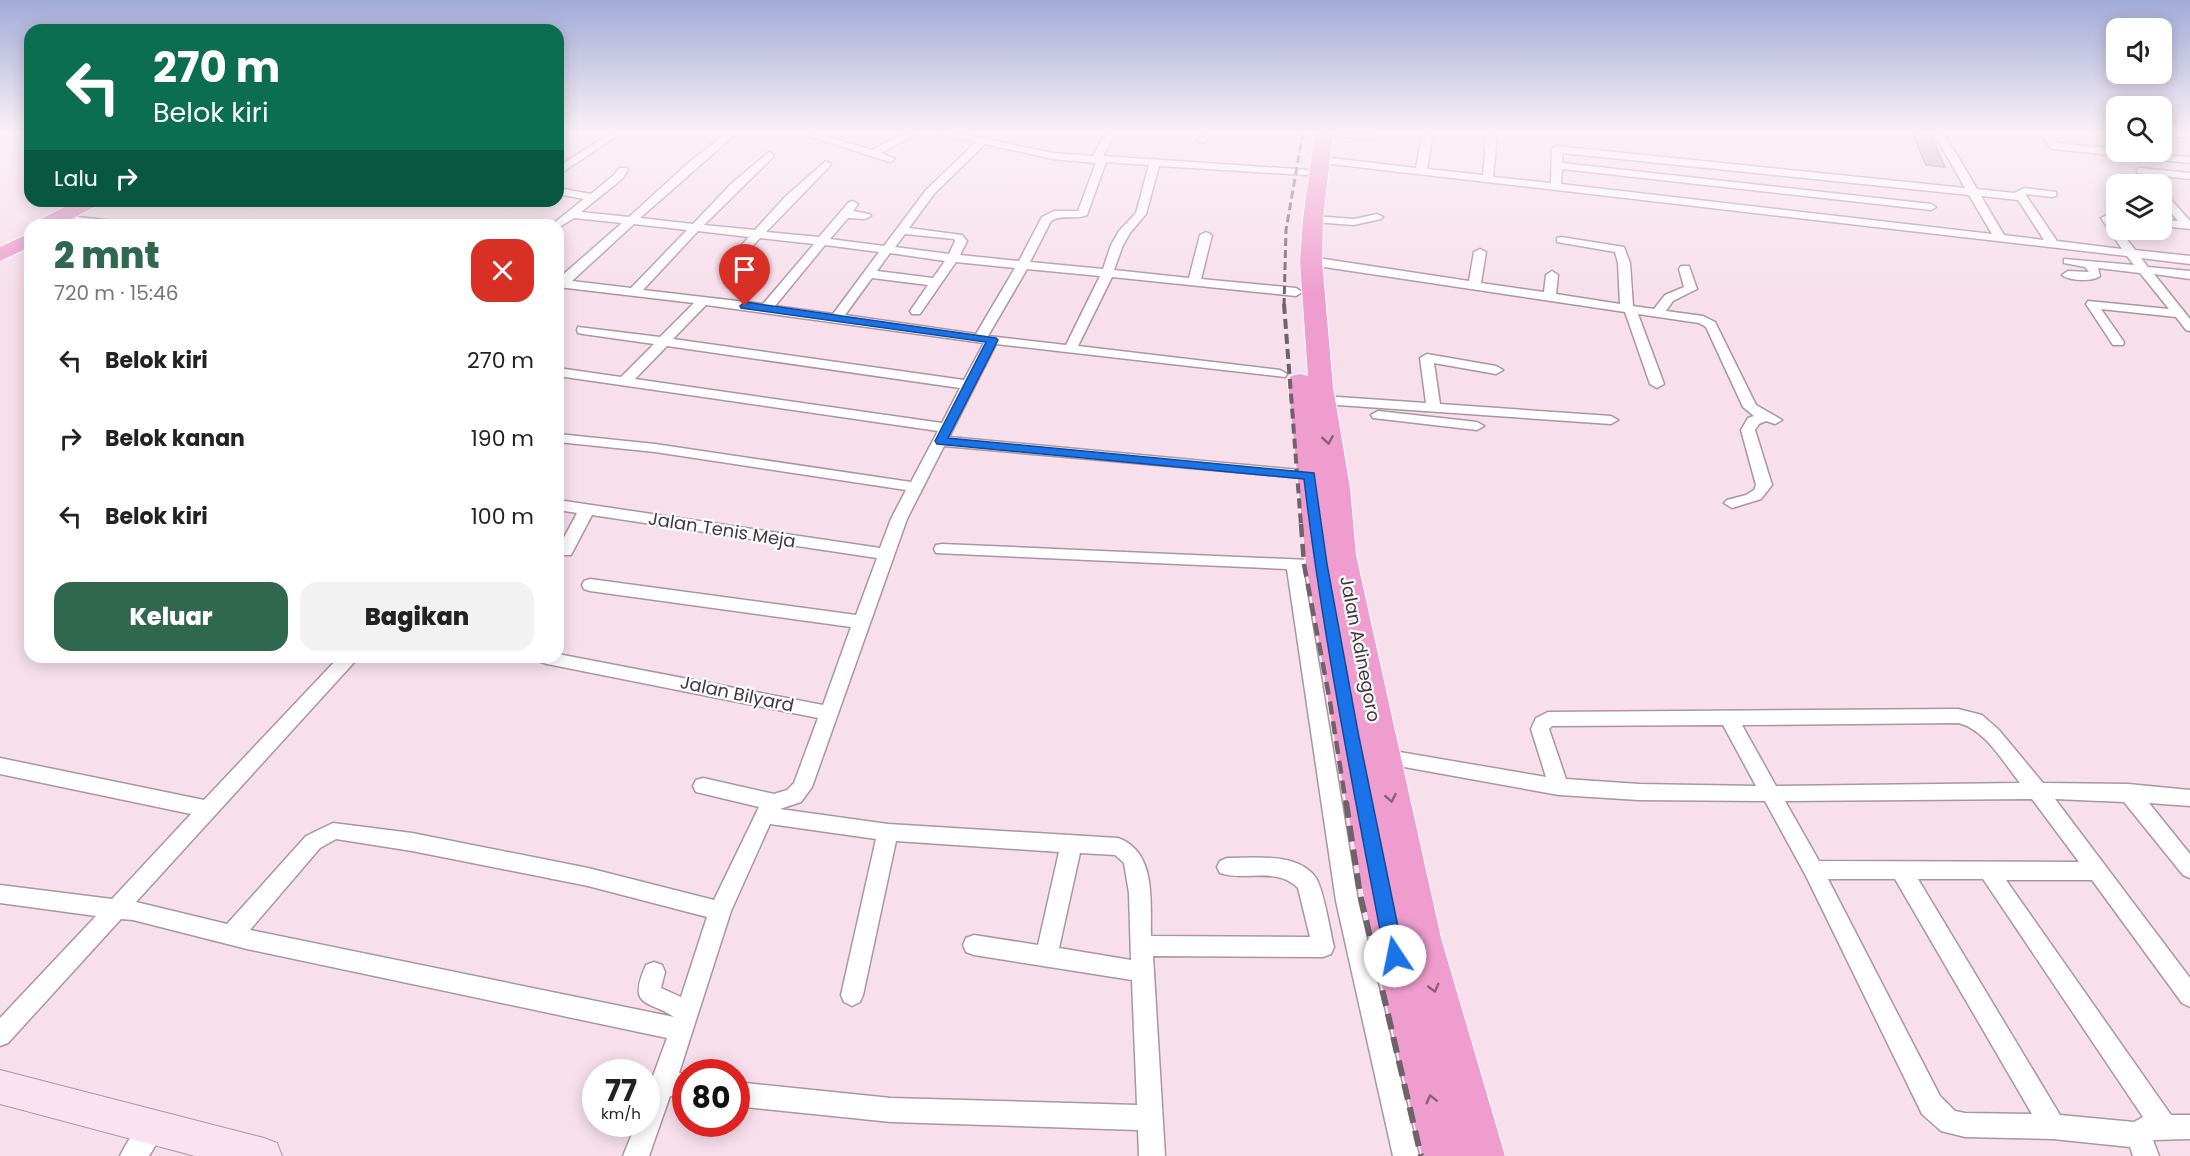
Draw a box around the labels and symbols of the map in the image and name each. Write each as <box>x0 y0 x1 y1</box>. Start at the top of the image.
pin <box>719 244 770 306</box>
one-way arrow <box>1322 436 1334 445</box>
street label: Jalan Tenis Meja <box>647 506 798 554</box>
street label: Jalan Adinegoro <box>1334 574 1387 724</box>
street label: Jalan Bilyard <box>678 669 796 718</box>
one-way arrow <box>1384 792 1397 802</box>
position arrow <box>1363 924 1427 988</box>
one-way arrow <box>1427 982 1439 992</box>
speed limit sign: 80 <box>672 1059 750 1137</box>
one-way arrow <box>1425 1094 1438 1104</box>

